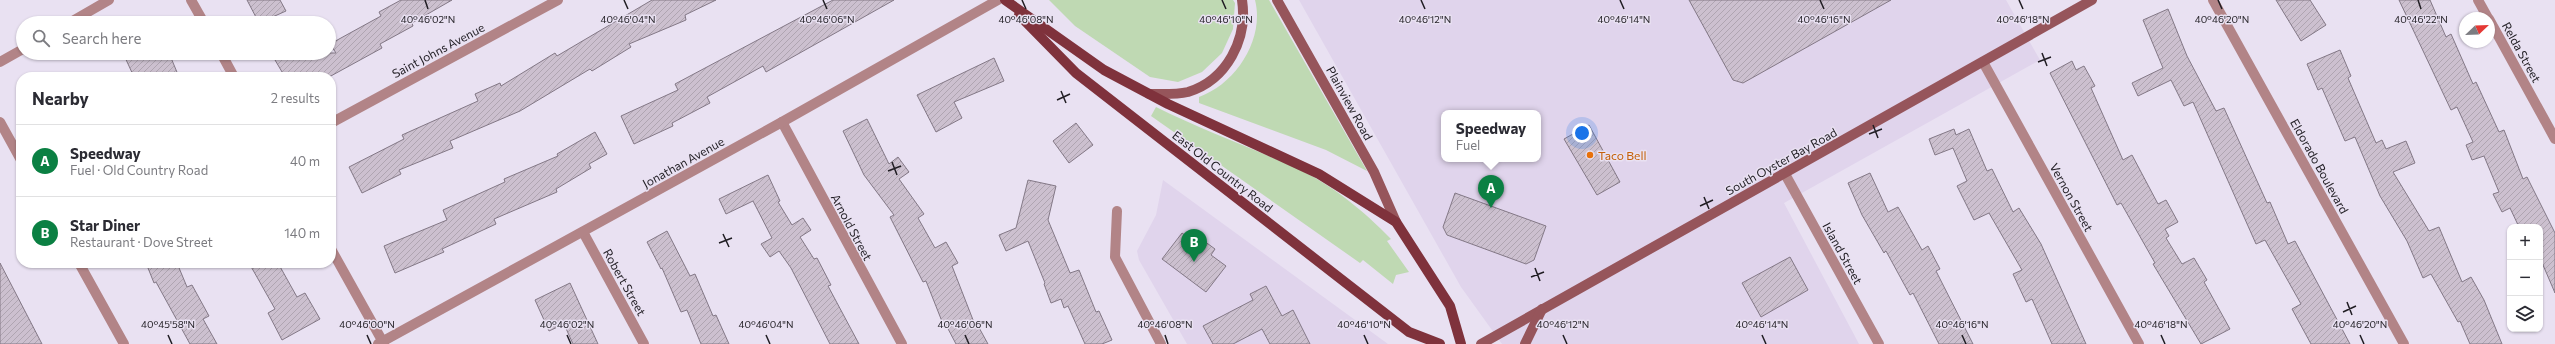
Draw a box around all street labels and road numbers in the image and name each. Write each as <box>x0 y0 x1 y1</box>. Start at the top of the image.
street label: Saint Johns Avenue <box>389 20 487 81</box>
street label: Relda Street <box>2500 20 2544 85</box>
street label: Plainview Road <box>1324 64 1376 142</box>
street label: Eldorado Boulevard <box>2288 116 2352 216</box>
street label: South Oyster Bay Road <box>1723 125 1839 197</box>
street label: East Old Country Road <box>1170 128 1276 215</box>
street label: Jonathan Avenue <box>640 134 727 191</box>
street label: Vernon Street <box>2048 161 2096 234</box>
street label: Arnold Street <box>829 191 875 263</box>
street label: Island Street <box>1820 220 1866 286</box>
street label: Robert Street <box>601 246 649 318</box>

